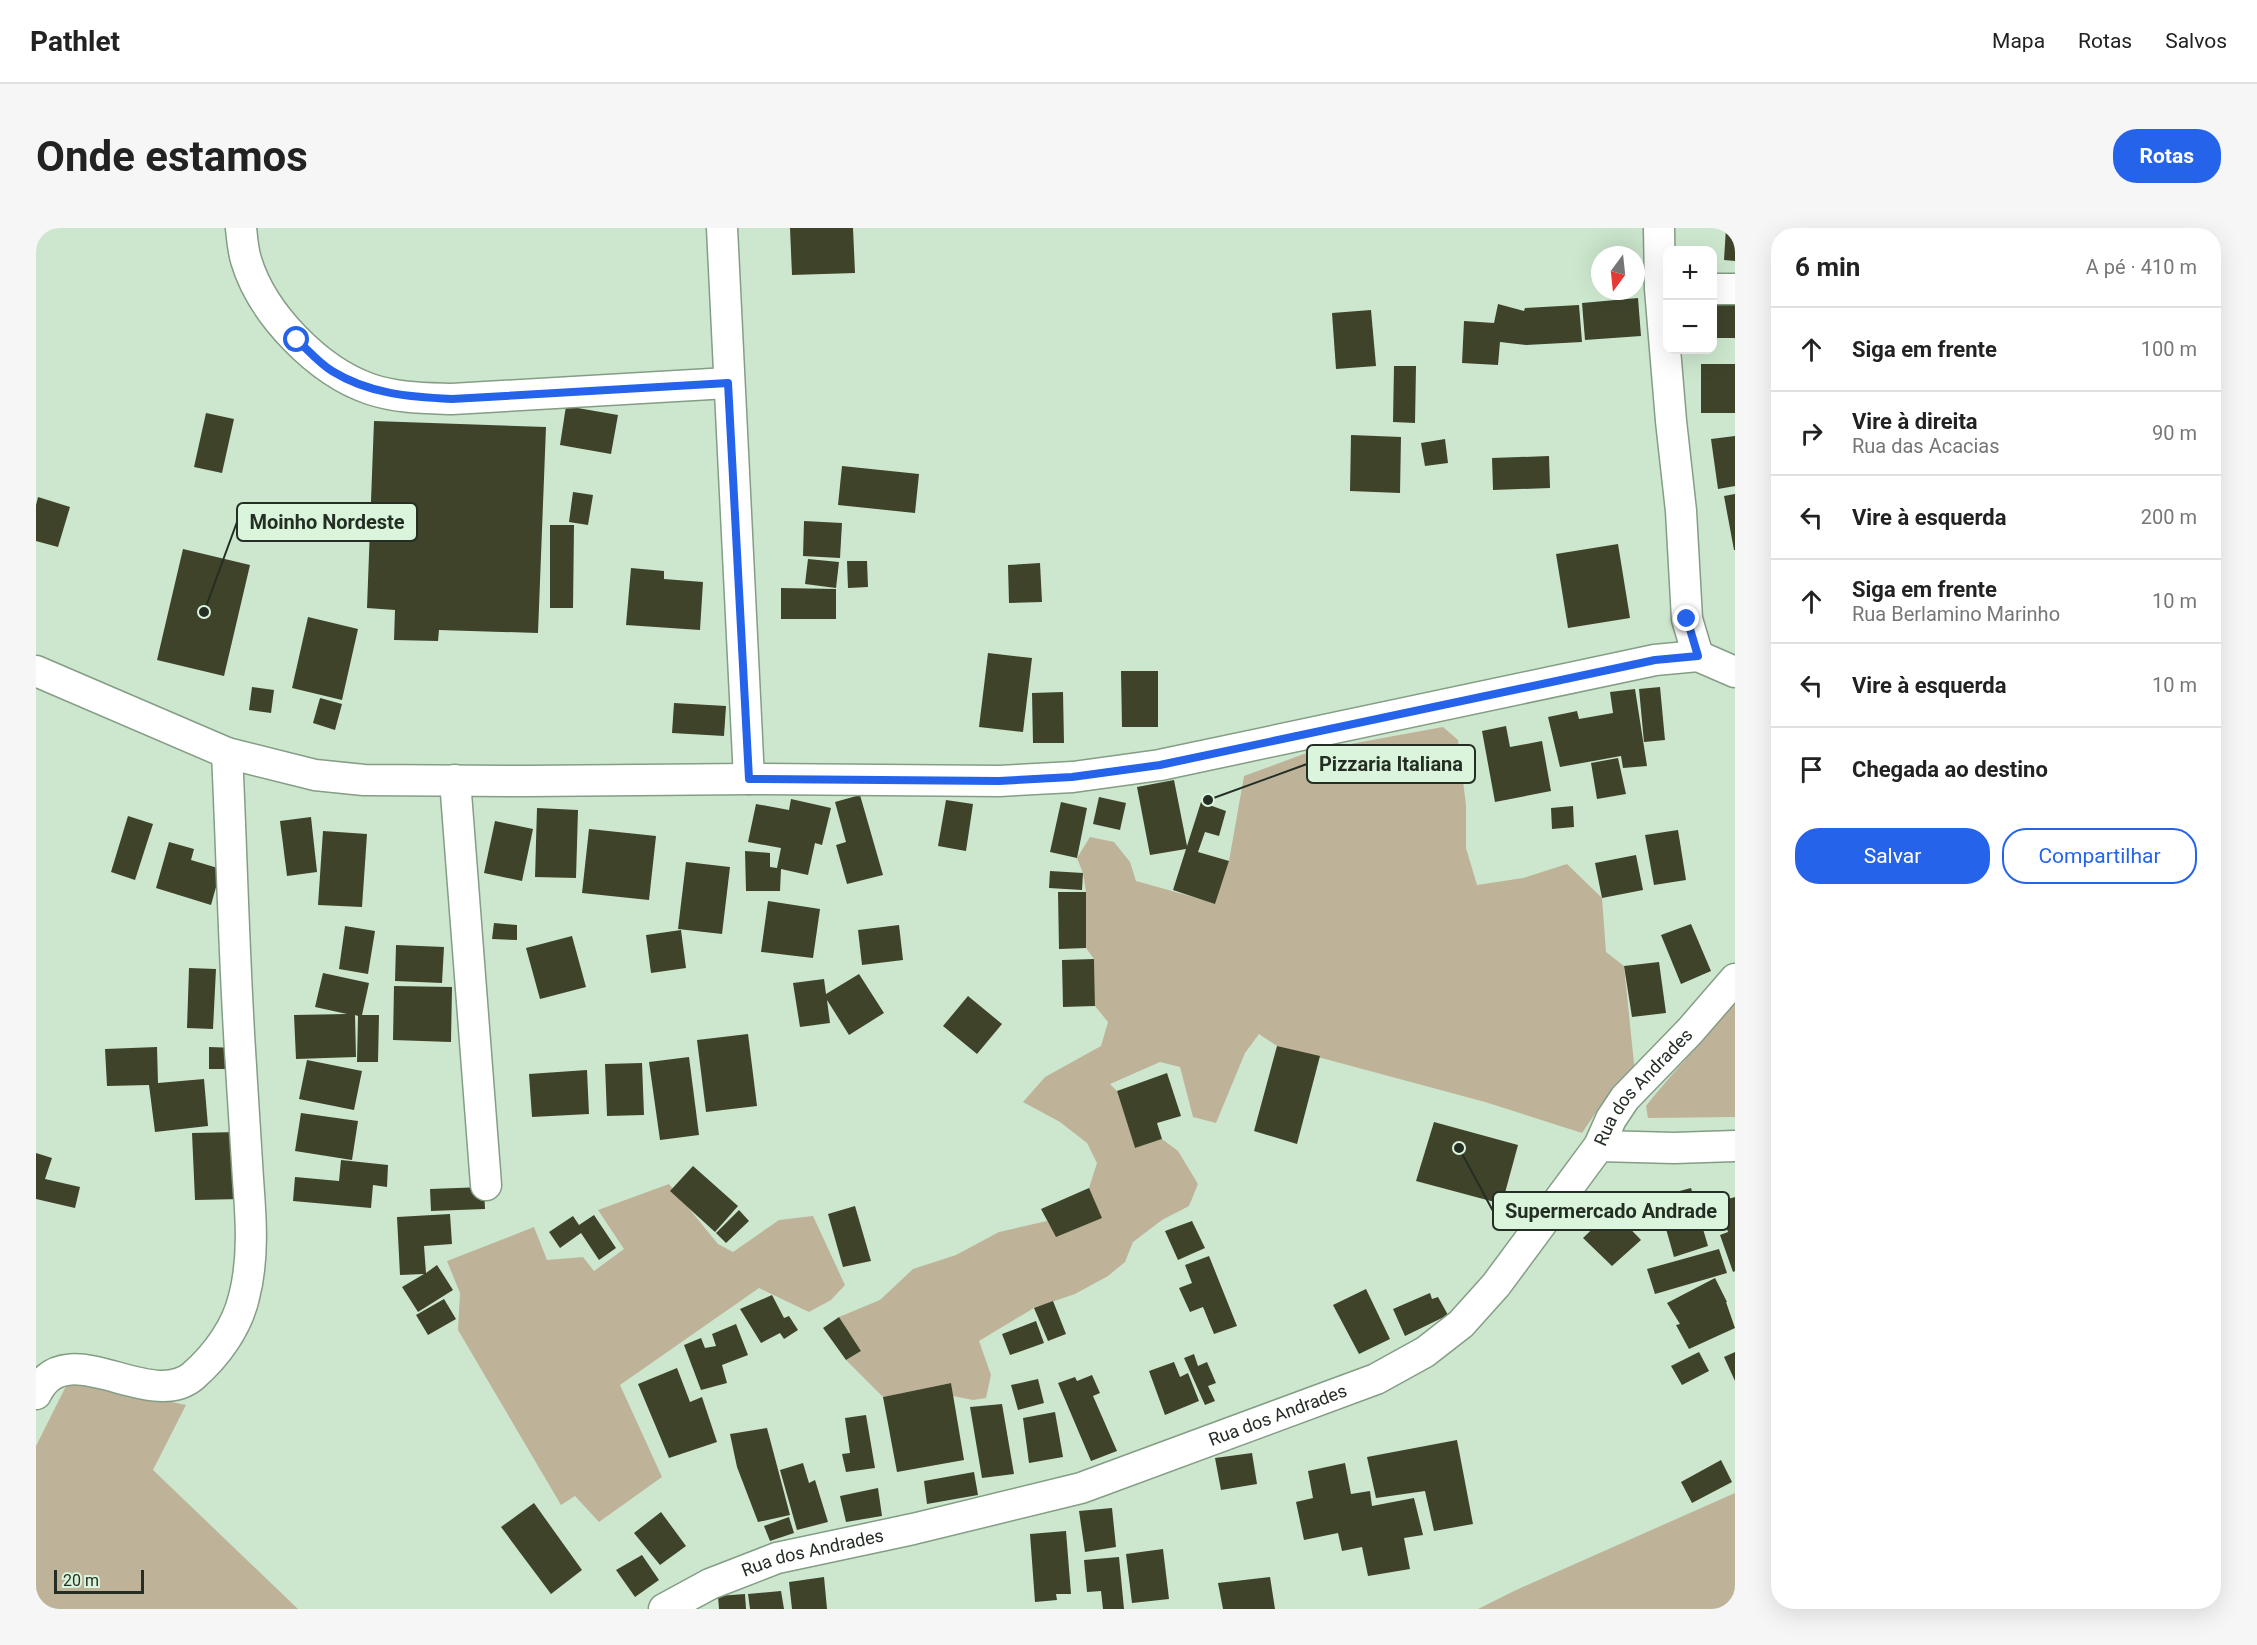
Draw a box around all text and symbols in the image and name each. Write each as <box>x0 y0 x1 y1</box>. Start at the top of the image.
text: Pathlet <box>30 25 120 58</box>
text: Mapa <box>1992 29 2045 53</box>
text: Rotas <box>2078 29 2132 53</box>
text: Salvos <box>2165 29 2227 53</box>
button: Rotas <box>2113 129 2221 183</box>
text: Onde estamos <box>36 132 308 181</box>
north arrow <box>1591 246 1645 300</box>
map controls <box>1663 246 1717 354</box>
button: + <box>1663 246 1717 300</box>
text: 6 min <box>1795 252 1860 282</box>
text: A pé · 410 m <box>2086 255 2197 279</box>
button: − <box>1663 300 1717 354</box>
route start <box>283 326 309 352</box>
icon: ahead <box>1795 333 1828 366</box>
text: Siga em frente <box>1852 337 1997 362</box>
text: 100 m <box>2141 337 2197 361</box>
text: Vire à direita <box>1852 409 1978 434</box>
icon: right <box>1795 417 1828 450</box>
text: 90 m <box>2152 421 2197 445</box>
text: Rua das Acacias <box>1852 434 2000 458</box>
icon: left <box>1795 501 1828 534</box>
callout: Moinho Nordeste <box>237 503 417 541</box>
text: Vire à esquerda <box>1852 505 2006 530</box>
text: 200 m <box>2141 505 2197 529</box>
text: Moinho Nordeste <box>249 510 405 534</box>
text: Siga em frente <box>1852 577 1997 602</box>
icon: ahead <box>1795 585 1828 618</box>
text: 10 m <box>2152 589 2197 613</box>
text: Rua Berlamino Marinho <box>1852 602 2060 626</box>
route end <box>1673 605 1699 631</box>
icon: left <box>1795 669 1828 702</box>
text: Vire à esquerda <box>1852 673 2006 698</box>
text: 10 m <box>2152 673 2197 697</box>
callout: Pizzaria Italiana <box>1307 745 1475 783</box>
text: Pizzaria Italiana <box>1319 752 1463 776</box>
icon: arrive <box>1795 753 1828 786</box>
text: Chegada ao destino <box>1852 757 2048 782</box>
button: Salvar <box>1795 828 1990 884</box>
button: Compartilhar <box>2002 828 2197 884</box>
street label: Rua dos Andrades <box>1590 1024 1697 1149</box>
callout: Supermercado Andrade <box>1493 1192 1729 1230</box>
text: Supermercado Andrade <box>1505 1199 1717 1223</box>
street label: Rua dos Andrades <box>1206 1380 1350 1450</box>
street label: Rua dos Andrades <box>738 1525 885 1581</box>
scale bar <box>54 1567 144 1594</box>
text: 20 m <box>63 1571 99 1590</box>

